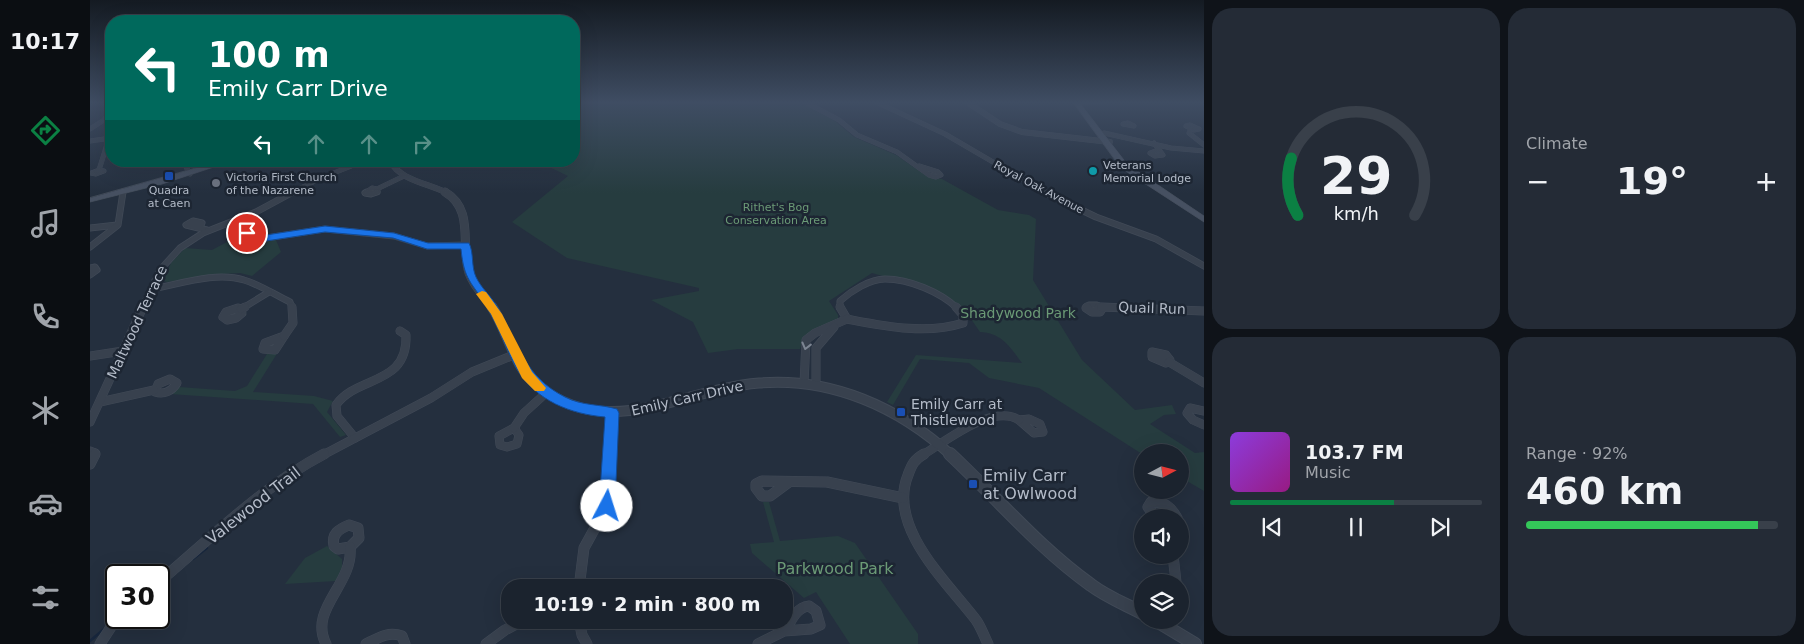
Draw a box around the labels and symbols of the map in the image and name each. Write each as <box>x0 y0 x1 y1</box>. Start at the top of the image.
street label: Royal Oak Avenue <box>992 158 1086 217</box>
place label: Veterans Memorial Lodge <box>1103 159 1191 185</box>
marker: Veterans Memorial Lodge <box>1087 165 1099 177</box>
marker: Quadra at Caen <box>163 170 175 182</box>
place label: Victoria First Church of the Nazarene <box>226 171 337 197</box>
marker: Victoria First Church of the Nazarene <box>210 177 222 189</box>
place label: Quadra at Caen <box>148 184 190 210</box>
park label: Rithet's Bog Conservation Area <box>725 201 827 227</box>
pin <box>226 212 268 254</box>
street label: Maltwood Terrace <box>104 263 170 381</box>
street label: Quail Run <box>1118 299 1186 317</box>
park label: Shadywood Park <box>960 305 1077 321</box>
one-way arrow <box>801 342 812 351</box>
street label: Emily Carr Drive <box>629 377 745 419</box>
place label: Emily Carr at Thistlewood <box>910 396 1003 428</box>
marker: Emily Carr at Thistlewood <box>895 406 907 418</box>
north arrow <box>1134 444 1189 499</box>
street label: Valewood Trail <box>202 463 304 548</box>
place label: Emily Carr at Owlwood <box>983 466 1077 503</box>
marker: Emily Carr at Owlwood <box>967 478 979 490</box>
position arrow <box>580 479 632 531</box>
park label: Parkwood Park <box>776 559 894 578</box>
speed limit sign: 30 <box>105 564 170 629</box>

